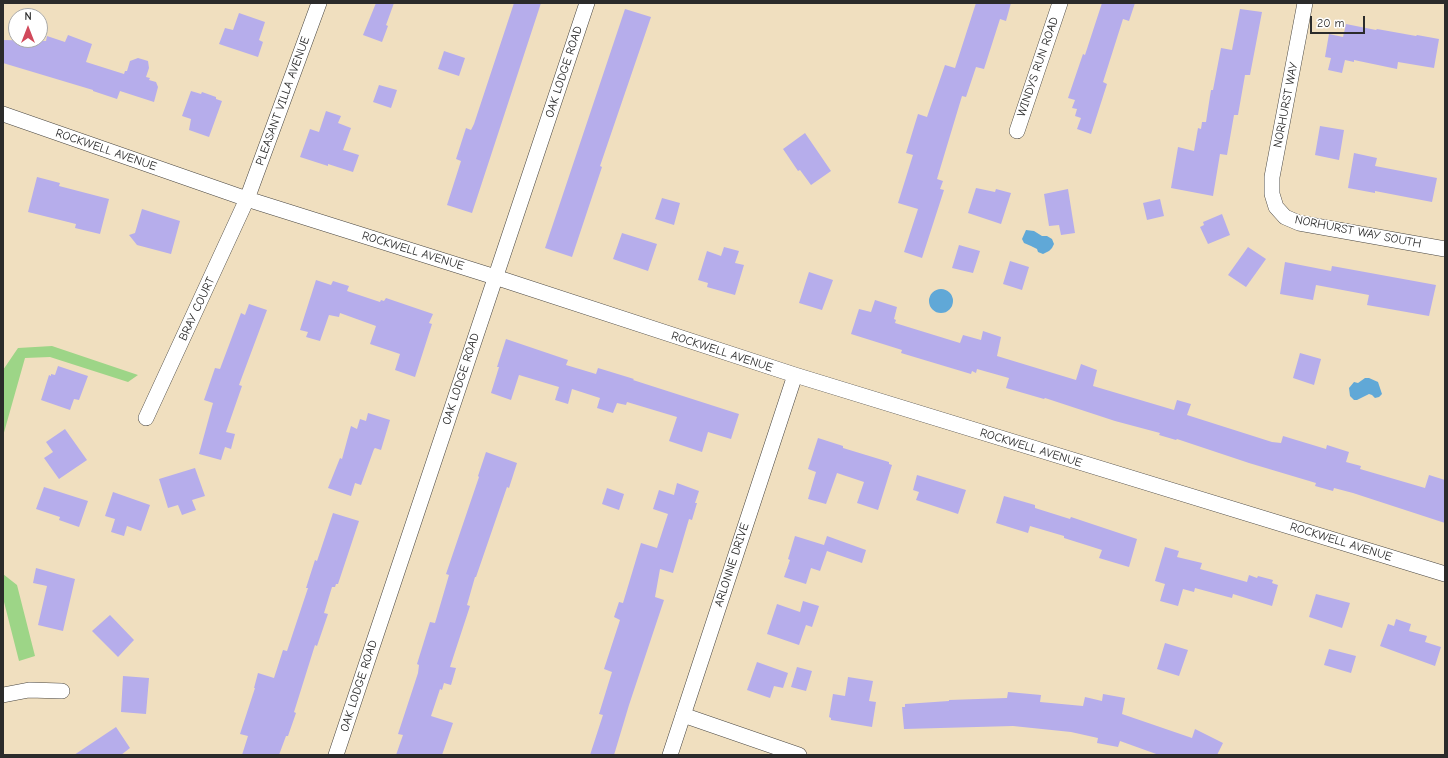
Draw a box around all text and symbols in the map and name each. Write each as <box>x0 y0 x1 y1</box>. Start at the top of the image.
north arrow <box>8 8 48 48</box>
scale bar <box>1312 8 1367 34</box>
text: N <box>24 10 32 23</box>
street label: WINDYS RUN ROAD <box>1014 15 1062 119</box>
text: 20 m <box>1317 16 1345 30</box>
street label: OAK LODGE ROAD <box>542 24 586 120</box>
street label: PLEASANT VILLA AVENUE <box>253 34 313 168</box>
street label: NORHURST WAY <box>1271 61 1301 149</box>
street label: ROCKWELL AVENUE <box>53 126 159 174</box>
street label: NORHURST WAY SOUTH <box>1294 213 1422 251</box>
street label: ROCKWELL AVENUE <box>360 229 466 273</box>
street label: BRAY COURT <box>176 275 218 343</box>
street label: ROCKWELL AVENUE <box>669 329 775 375</box>
street label: OAK LODGE ROAD <box>439 331 483 427</box>
street label: ROCKWELL AVENUE <box>978 426 1084 470</box>
street label: ROCKWELL AVENUE <box>1288 520 1394 564</box>
street label: ARLONNE DRIVE <box>712 521 752 609</box>
street label: OAK LODGE ROAD <box>337 638 381 734</box>

